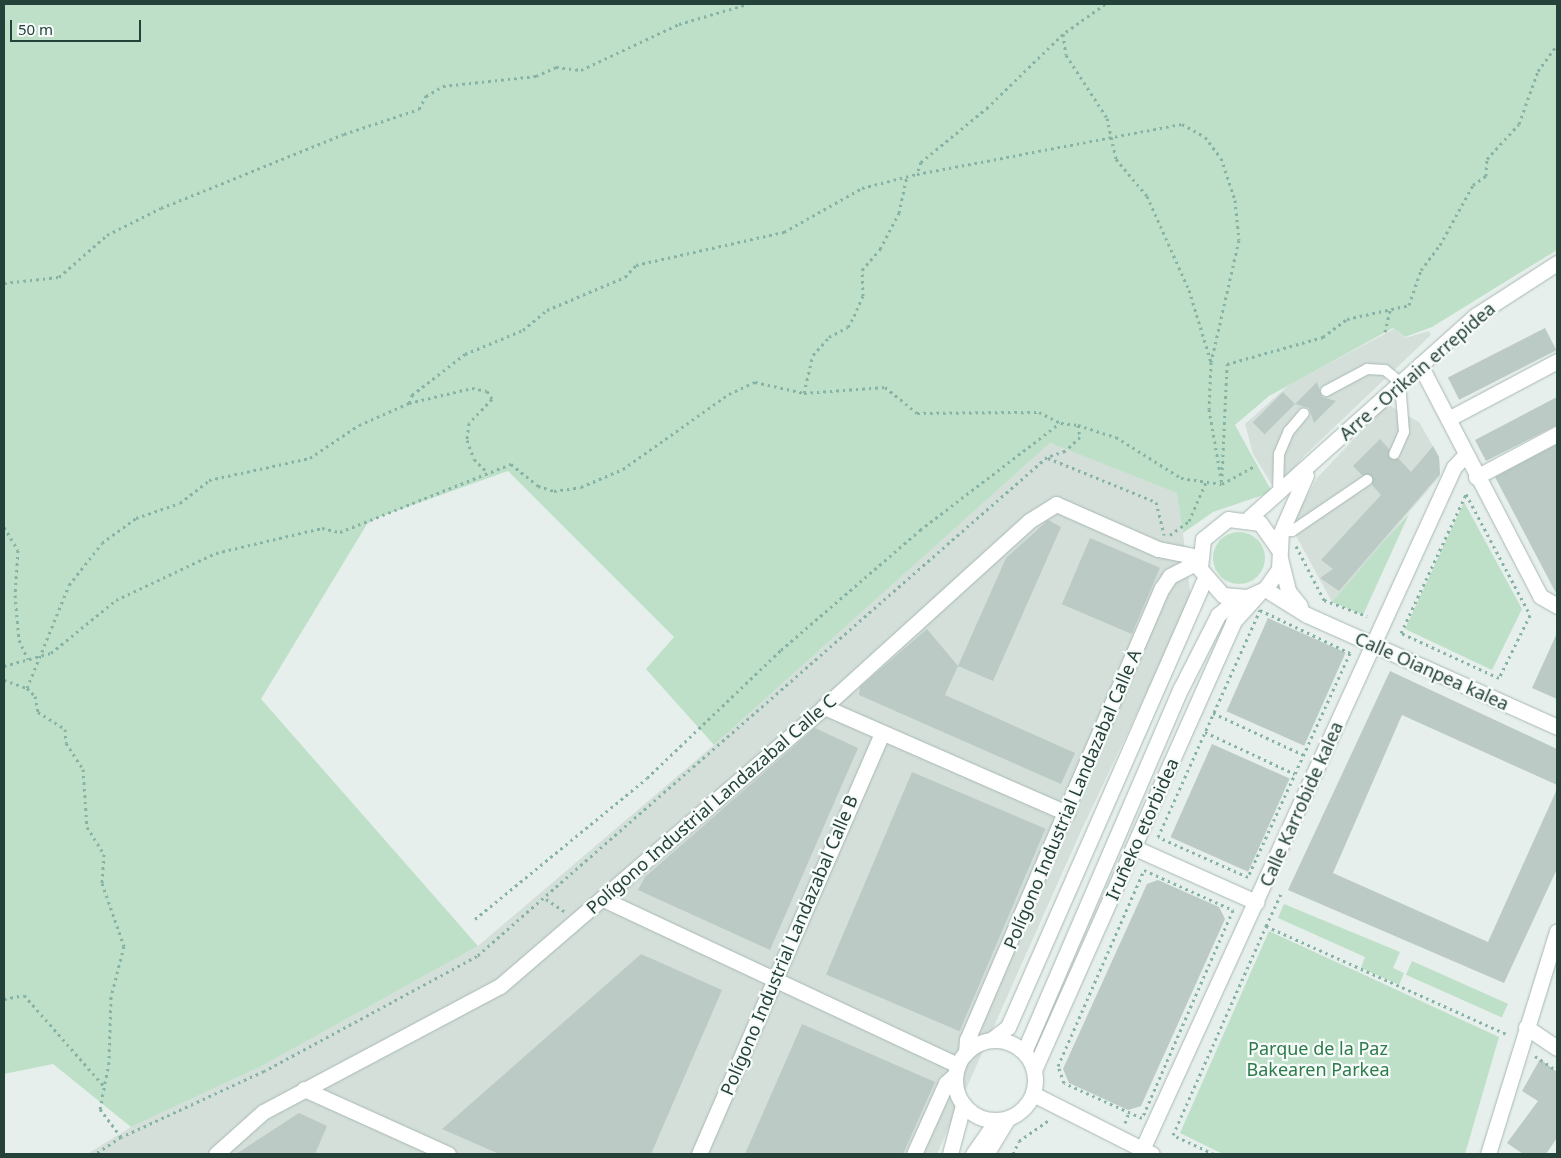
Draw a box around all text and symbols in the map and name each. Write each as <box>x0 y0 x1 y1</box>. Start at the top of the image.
scale bar <box>12 10 144 42</box>
text: 50 m <box>18 19 53 39</box>
street label: Arre - Orikain errepidea <box>1335 297 1499 445</box>
street label: Calle Oianpea kalea <box>1352 627 1512 715</box>
street label: Polígono Industrial Landazabal Calle A <box>999 646 1145 952</box>
street label: Polígono Industrial Landazabal Calle C <box>582 690 840 918</box>
street label: Calle Karrobide kalea <box>1255 718 1347 890</box>
street label: Iruñeko etorbidea <box>1101 755 1183 903</box>
street label: Polígono Industrial Landazabal Calle B <box>716 792 862 1098</box>
park label: Parque de la Paz Bakearen Parkea <box>1247 1038 1389 1080</box>

